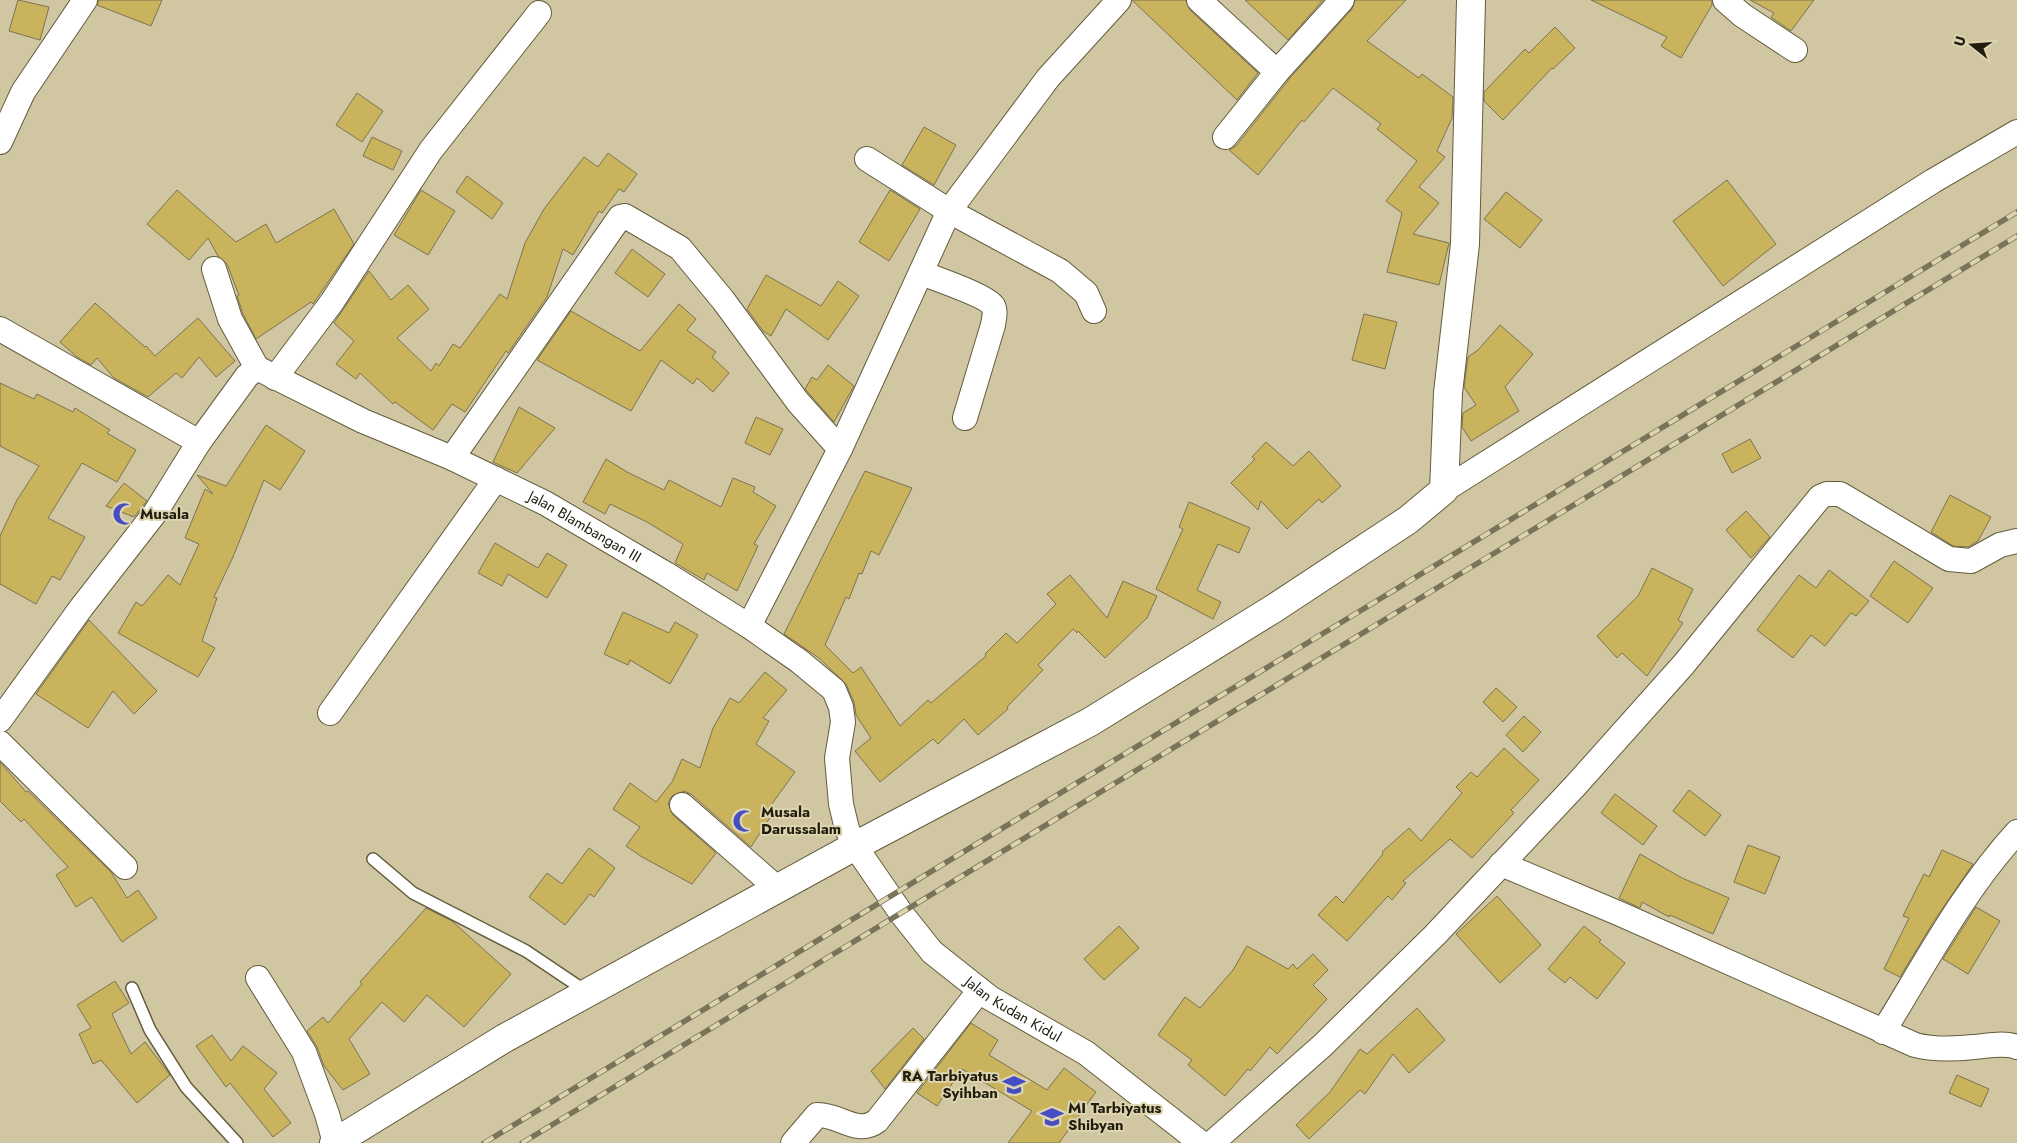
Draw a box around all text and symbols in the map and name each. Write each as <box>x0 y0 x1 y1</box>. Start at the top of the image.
north arrow <box>1947 20 1997 70</box>
text: U <box>1949 34 1971 49</box>
street label: Jalan Blambangan III <box>523 485 645 568</box>
mosque icon: Musala <box>111 501 137 527</box>
place label: Musala <box>140 503 189 525</box>
place label: Musala Darussalam <box>761 801 841 840</box>
mosque icon: Musala Darussalam <box>731 808 757 834</box>
street label: Jalan Kudan Kidul <box>959 970 1066 1048</box>
place label: RA Tarbiyatus Syihban <box>902 1065 998 1104</box>
school or university icon: RA Tarbiyatus Syihban <box>1001 1072 1027 1098</box>
place label: MI Tarbiyatus Shibyan <box>1068 1097 1162 1136</box>
school or university icon: MI Tarbiyatus Shibyan <box>1039 1104 1065 1130</box>

